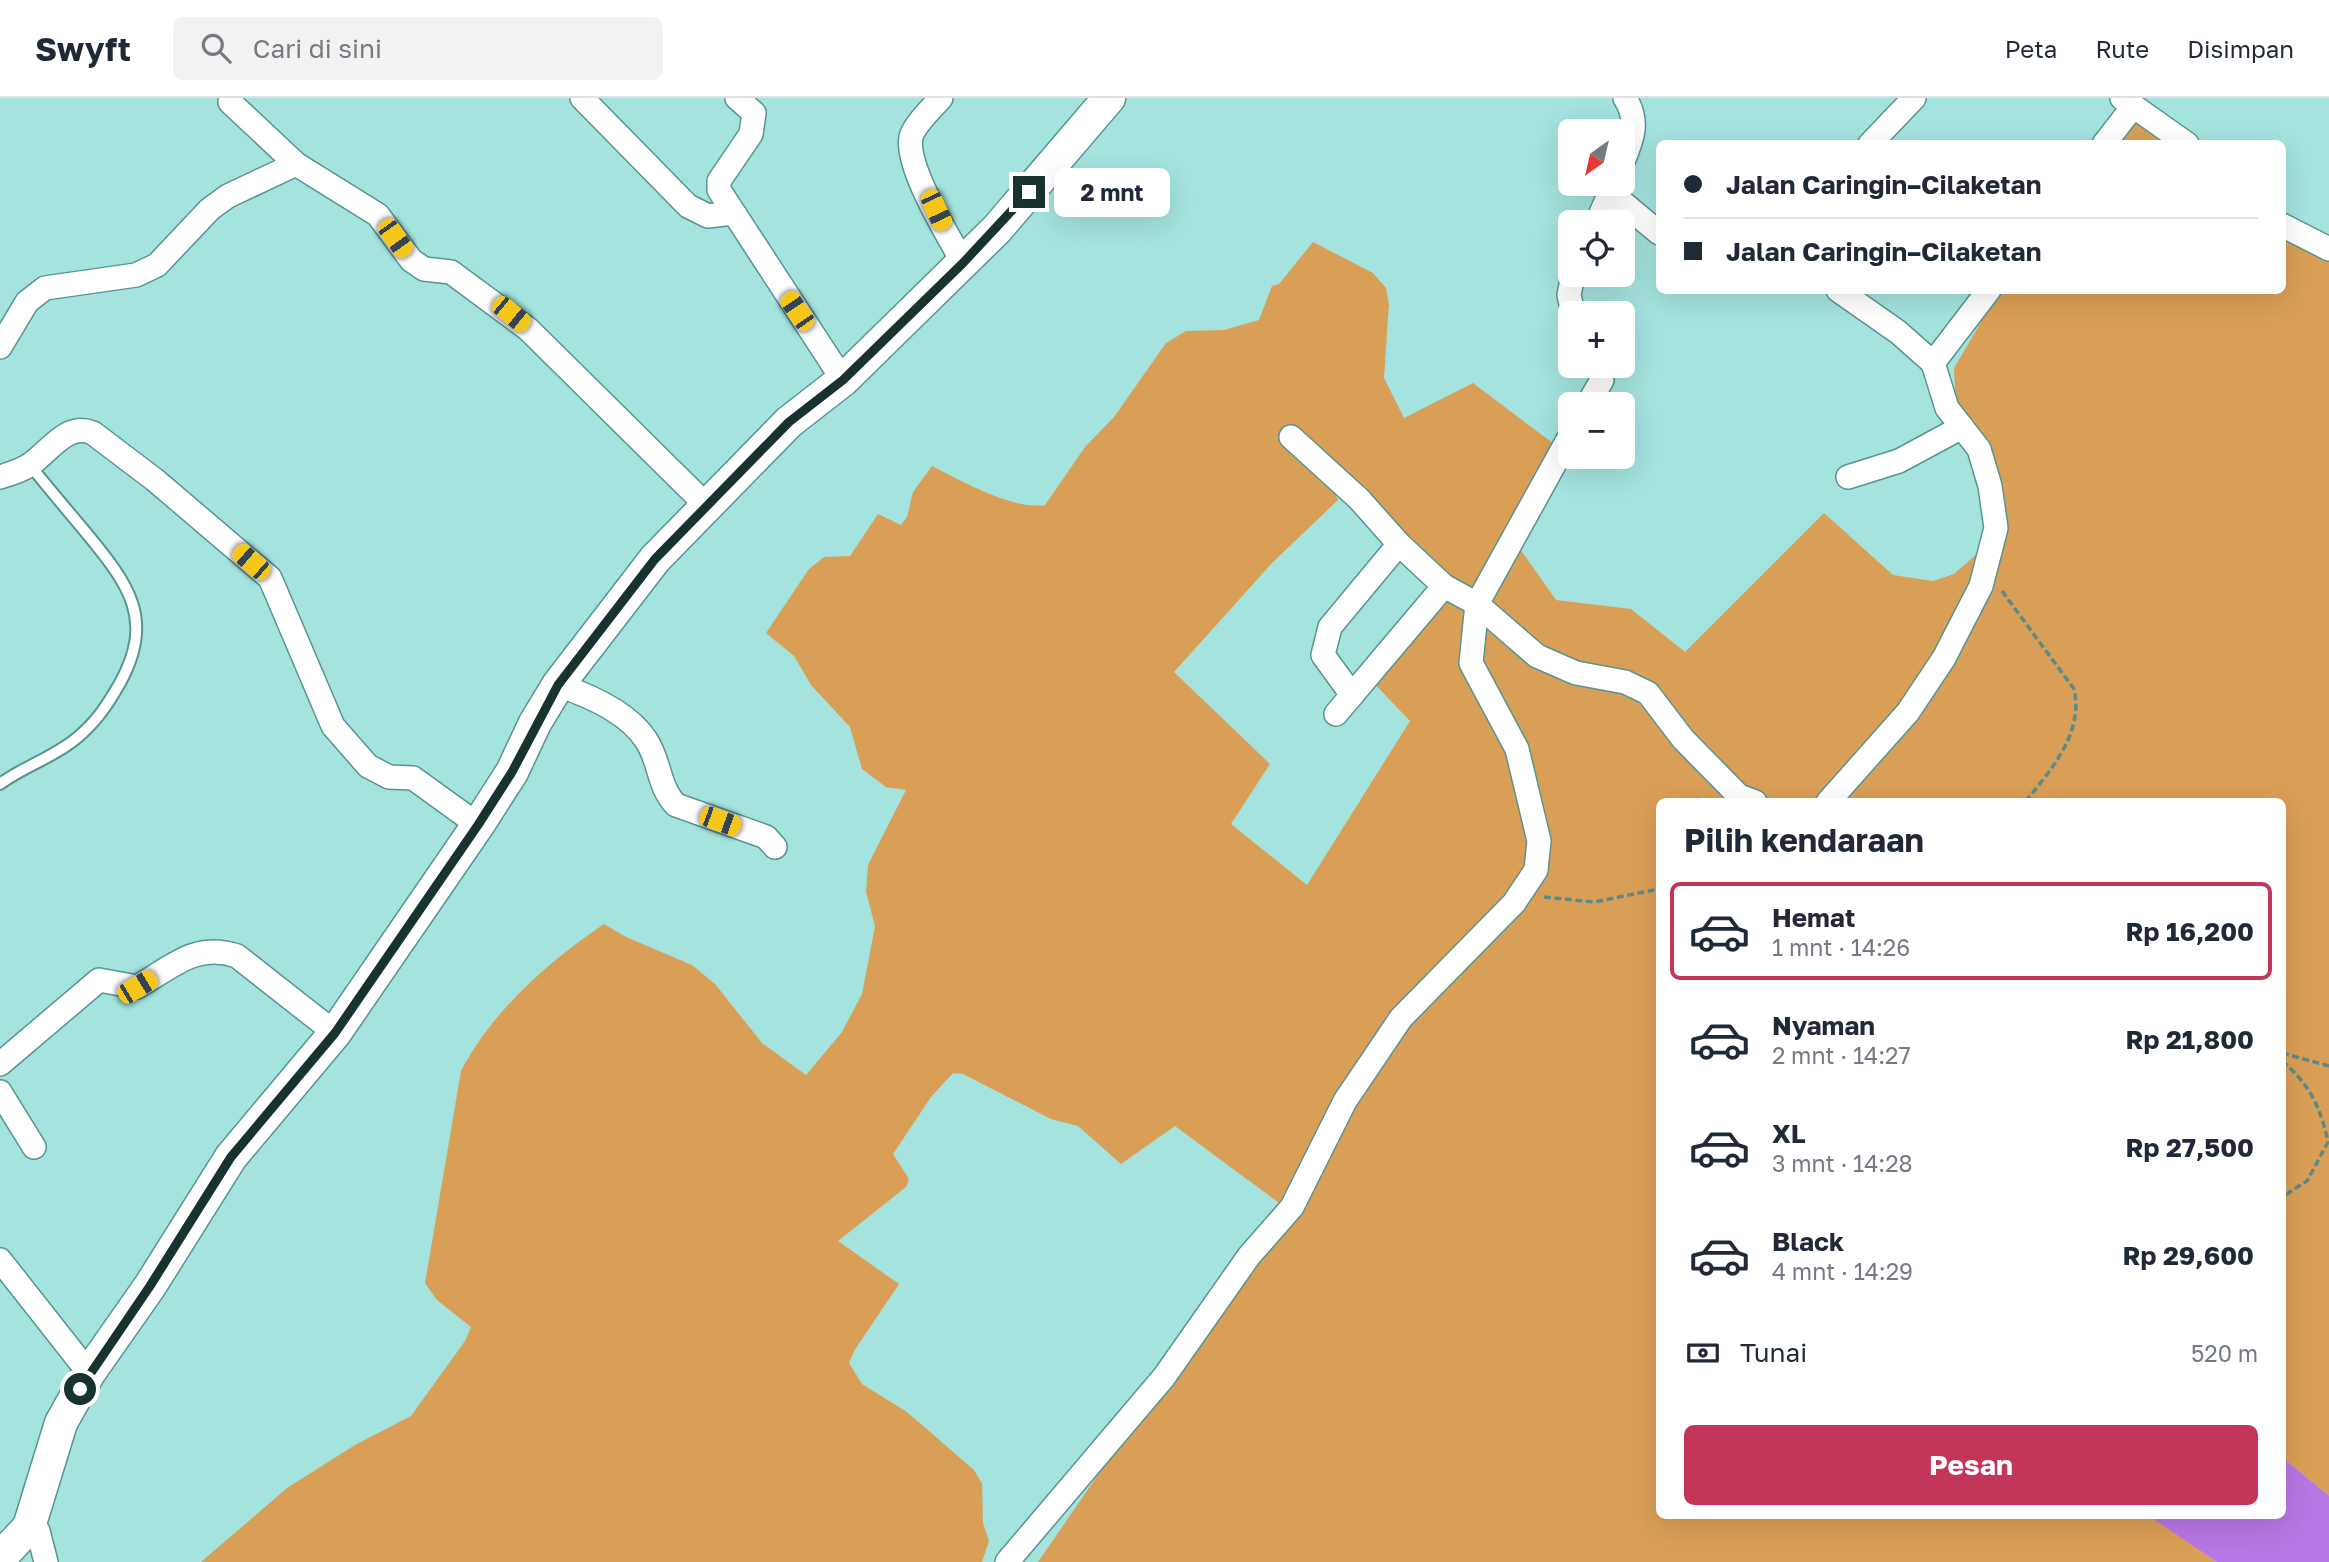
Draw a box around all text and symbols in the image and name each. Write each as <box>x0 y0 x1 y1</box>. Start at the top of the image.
search box <box>173 17 663 80</box>
text: Swyft <box>35 29 131 68</box>
icon: search <box>197 29 235 67</box>
text: Cari di sini <box>253 33 382 64</box>
text: Peta <box>2005 34 2057 63</box>
text: Rute <box>2095 34 2149 63</box>
text: Disimpan <box>2187 34 2294 63</box>
north arrow <box>1558 119 1634 196</box>
map controls <box>1558 119 1635 469</box>
callout: 2 mnt <box>1054 168 1169 217</box>
text: Jalan Caringin–Cilaketan <box>1726 169 2041 200</box>
route end <box>1013 176 1045 208</box>
text: 2 mnt <box>1080 178 1144 206</box>
car <box>918 187 955 233</box>
button: locate <box>1558 210 1635 287</box>
car <box>375 215 416 261</box>
text: Jalan Caringin–Cilaketan <box>1726 236 2041 267</box>
car <box>777 288 818 334</box>
car <box>489 293 534 335</box>
button: + <box>1558 301 1635 378</box>
button: − <box>1558 392 1635 469</box>
car <box>229 540 274 584</box>
car <box>697 804 744 838</box>
text: Pilih kendaraan <box>1684 821 1924 859</box>
icon: car <box>1688 900 1751 963</box>
text: Hemat <box>1772 902 1855 933</box>
text: Rp 16,200 <box>2126 916 2254 947</box>
text: 1 mnt · 14:26 <box>1772 933 1910 961</box>
car <box>114 967 161 1007</box>
icon: car <box>1688 1008 1751 1071</box>
text: Nyaman <box>1772 1010 1875 1041</box>
text: Rp 21,800 <box>2125 1024 2254 1055</box>
text: 2 mnt · 14:27 <box>1772 1041 1911 1069</box>
icon: car <box>1688 1116 1751 1179</box>
text: XL <box>1772 1118 1806 1149</box>
text: Rp 27,500 <box>2125 1132 2254 1163</box>
text: 3 mnt · 14:28 <box>1772 1149 1913 1177</box>
icon: car <box>1688 1224 1751 1287</box>
text: Black <box>1772 1226 1844 1257</box>
text: Rp 29,600 <box>2122 1240 2254 1271</box>
text: 4 mnt · 14:29 <box>1772 1257 1913 1285</box>
icon: cash <box>1684 1334 1722 1372</box>
text: Tunai <box>1740 1337 1807 1368</box>
text: 520 m <box>2191 1339 2258 1367</box>
route start <box>64 1373 96 1405</box>
button: Pesan <box>1684 1425 2258 1505</box>

